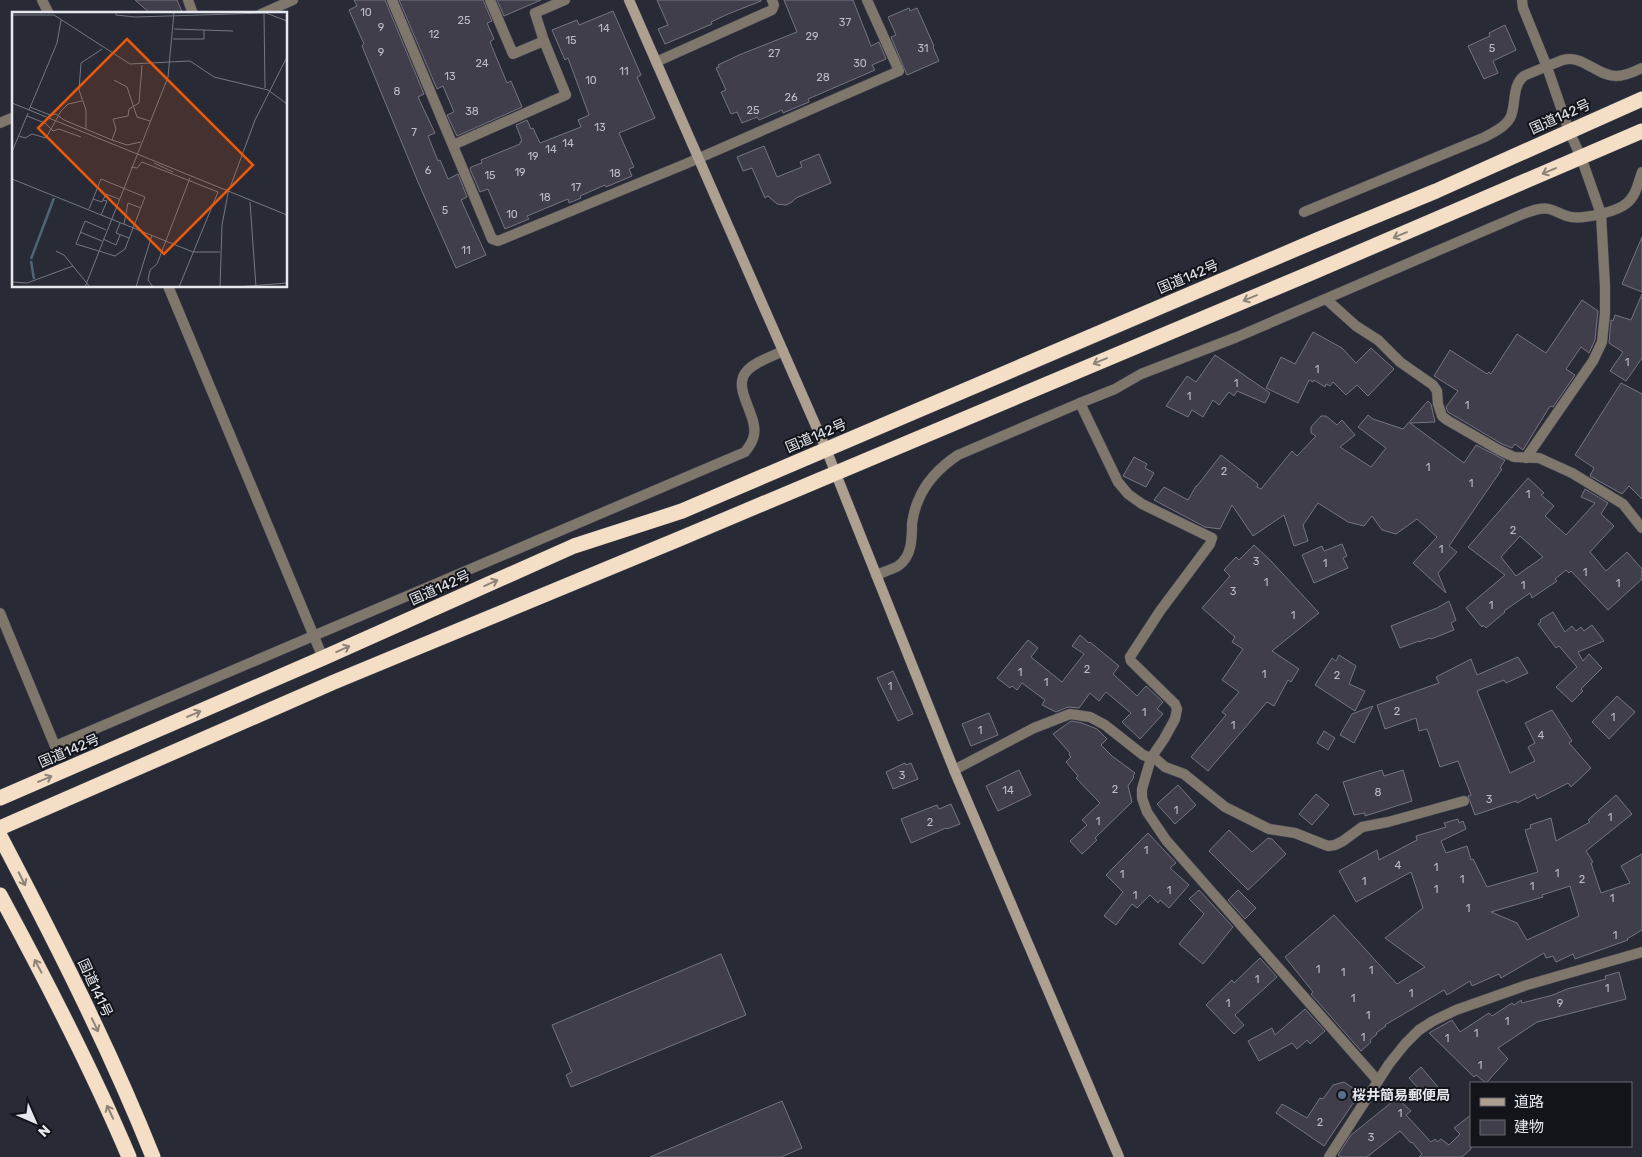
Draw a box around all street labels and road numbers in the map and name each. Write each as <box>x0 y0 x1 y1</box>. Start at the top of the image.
street label: 国道142号 <box>1527 96 1593 138</box>
street label: 国道142号 <box>1155 256 1221 298</box>
street label: 国道142号 <box>783 415 849 457</box>
street label: 国道142号 <box>407 567 473 609</box>
street label: 国道142号 <box>36 730 102 772</box>
street label: 国道141号 <box>74 956 116 1020</box>

